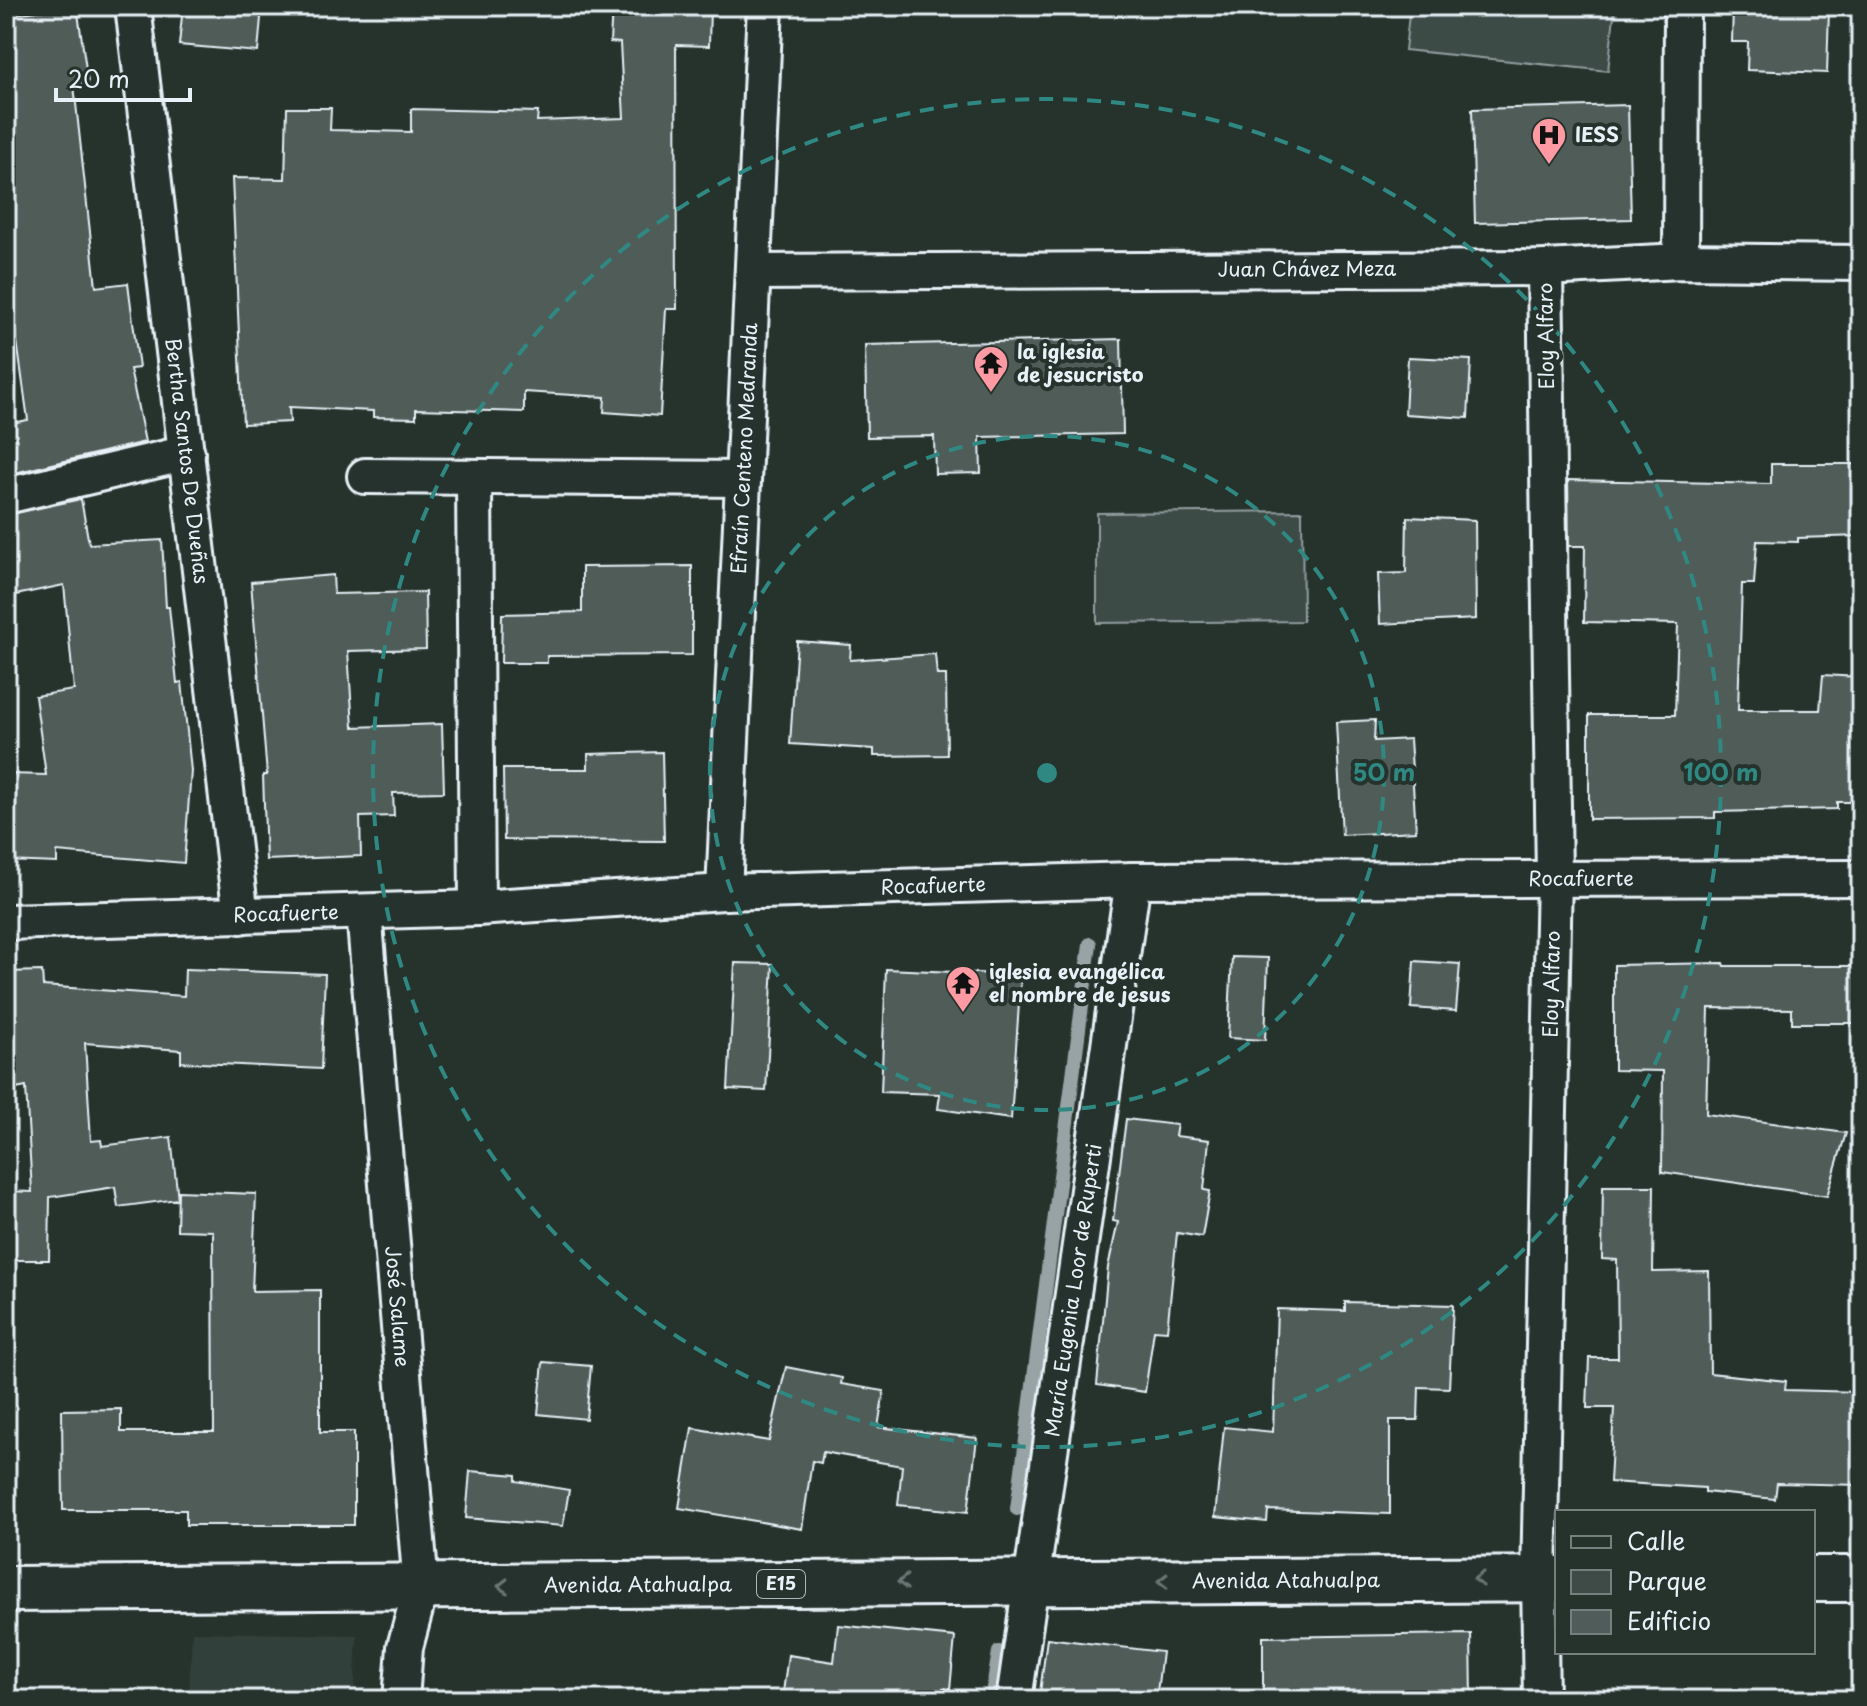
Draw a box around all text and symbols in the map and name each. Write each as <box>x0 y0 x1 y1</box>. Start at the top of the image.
scale bar <box>56 52 190 102</box>
text: 20 m <box>68 60 130 96</box>
hospital icon: IESS <box>1530 116 1568 166</box>
place label: IESS <box>1575 119 1619 149</box>
street label: Juan Chávez Meza <box>1218 253 1397 284</box>
street label: Eloy Alfaro <box>1529 282 1561 390</box>
street label: Efraín Centeno Medranda <box>723 321 764 575</box>
street label: Bertha Santos De Dueñas <box>158 336 217 585</box>
place label: la iglesia de jesucristo <box>1017 336 1144 389</box>
temple icon: la iglesia de jesucristo <box>972 344 1010 394</box>
text: 50 m <box>1353 753 1415 789</box>
text: 100 m <box>1684 753 1758 789</box>
centre of rings <box>1033 759 1061 787</box>
street label: Rocafuerte <box>1528 863 1634 893</box>
street label: Rocafuerte <box>880 868 986 901</box>
street label: Rocafuerte <box>233 896 339 929</box>
street label: Eloy Alfaro <box>1535 930 1567 1038</box>
place label: iglesia evangélica el nombre de jesus <box>989 956 1171 1009</box>
temple icon: iglesia evangélica el nombre de jesus <box>944 964 982 1014</box>
street label: María Eugenia Loor de Ruperti <box>1036 1141 1109 1439</box>
street label: José Salame <box>378 1245 418 1368</box>
legend <box>1555 1510 1815 1654</box>
text: Calle <box>1627 1522 1685 1558</box>
text: Parque <box>1627 1562 1707 1598</box>
street label: Avenida Atahualpa <box>1192 1564 1380 1595</box>
street label: Avenida Atahualpa <box>544 1568 732 1600</box>
road number: E15 <box>757 1570 805 1598</box>
one-way arrow <box>1472 1570 1485 1588</box>
one-way arrow <box>1156 1572 1169 1589</box>
one-way arrow <box>896 1574 909 1591</box>
one-way arrow <box>496 1577 509 1595</box>
text: Edificio <box>1627 1602 1711 1638</box>

